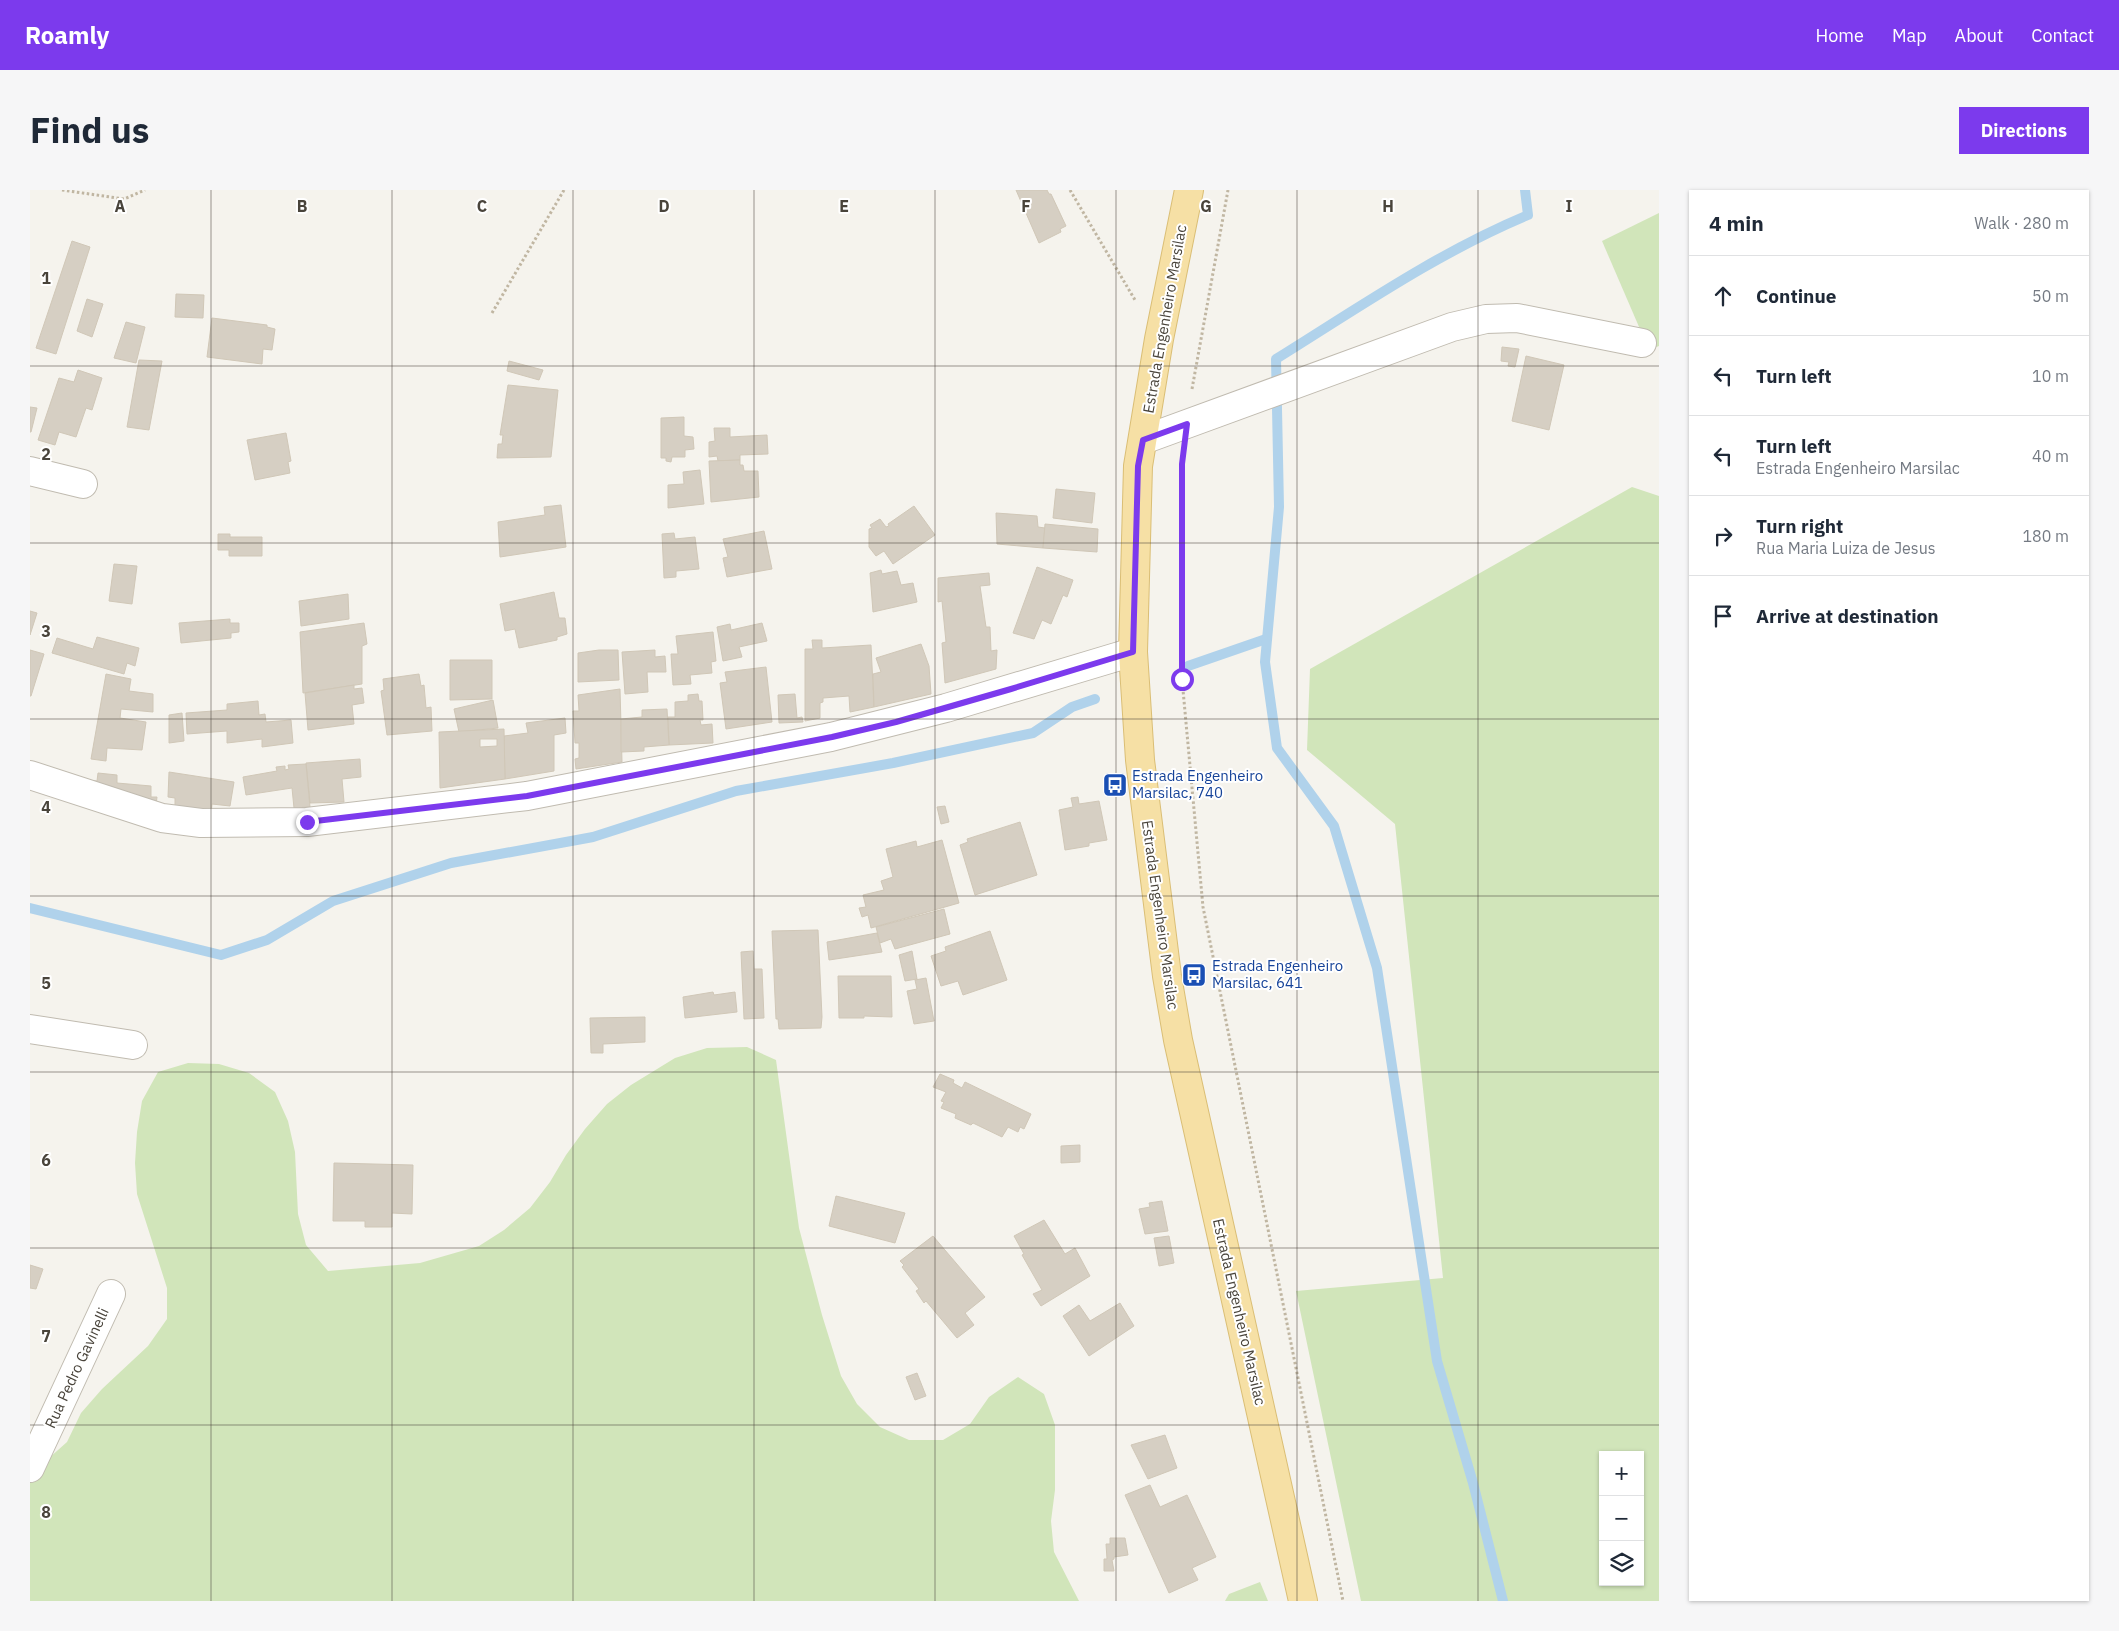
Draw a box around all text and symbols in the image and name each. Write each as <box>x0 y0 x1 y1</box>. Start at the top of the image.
text: Roamly <box>25 19 109 51</box>
text: Home <box>1816 24 1864 47</box>
text: Map <box>1892 24 1927 47</box>
text: About <box>1955 24 2003 47</box>
text: Contact <box>2031 24 2094 47</box>
text: Find us <box>30 107 149 153</box>
button: Directions <box>1959 107 2089 154</box>
text: A <box>115 196 126 216</box>
text: B <box>297 196 308 216</box>
text: C <box>477 196 487 216</box>
text: D <box>658 196 670 216</box>
text: E <box>839 196 849 216</box>
text: F <box>1021 196 1031 216</box>
text: G <box>1200 196 1212 216</box>
text: H <box>1382 196 1394 216</box>
text: I <box>1566 196 1573 216</box>
text: 4 min <box>1709 209 1764 237</box>
text: Walk · 280 m <box>1974 213 2069 233</box>
street label: Estrada Engenheiro Marsilac <box>1139 223 1191 415</box>
text: 1 <box>41 268 51 288</box>
icon: ahead <box>1709 282 1737 310</box>
text: Continue <box>1756 284 1836 308</box>
text: 50 m <box>2032 286 2069 306</box>
icon: left <box>1709 362 1737 390</box>
text: Turn left <box>1756 364 1832 388</box>
text: 10 m <box>2032 366 2069 386</box>
text: Turn left <box>1756 434 1832 458</box>
icon: left <box>1709 442 1737 470</box>
text: 2 <box>41 444 51 464</box>
text: 40 m <box>2032 446 2069 466</box>
text: Estrada Engenheiro Marsilac <box>1756 458 1960 478</box>
text: Turn right <box>1756 514 1843 538</box>
icon: right <box>1709 522 1737 550</box>
text: 180 m <box>2022 526 2069 546</box>
text: Rua Maria Luiza de Jesus <box>1756 538 1936 558</box>
icon: arrive <box>1709 602 1737 630</box>
text: Arrive at destination <box>1756 604 1939 628</box>
text: 3 <box>41 621 51 641</box>
route start <box>1171 668 1194 691</box>
place label: Estrada Engenheiro Marsilac, 740 <box>1132 766 1263 802</box>
bus stop icon: Estrada Engenheiro Marsilac, 740 <box>1102 772 1128 798</box>
text: 4 <box>41 797 51 817</box>
route end <box>296 811 319 834</box>
street label: Estrada Engenheiro Marsilac <box>1138 819 1183 1011</box>
place label: Estrada Engenheiro Marsilac, 641 <box>1212 956 1343 992</box>
bus stop icon: Estrada Engenheiro Marsilac, 641 <box>1181 962 1207 988</box>
text: 5 <box>41 973 51 993</box>
text: 6 <box>41 1150 51 1170</box>
street label: Estrada Engenheiro Marsilac <box>1209 1217 1270 1408</box>
street label: Rua Pedro Gavinelli <box>40 1304 113 1431</box>
text: 7 <box>41 1326 51 1346</box>
map controls <box>1599 1451 1644 1586</box>
button: + <box>1599 1451 1644 1496</box>
button: − <box>1599 1496 1644 1541</box>
text: 8 <box>41 1502 51 1522</box>
button: layers <box>1599 1541 1644 1586</box>

